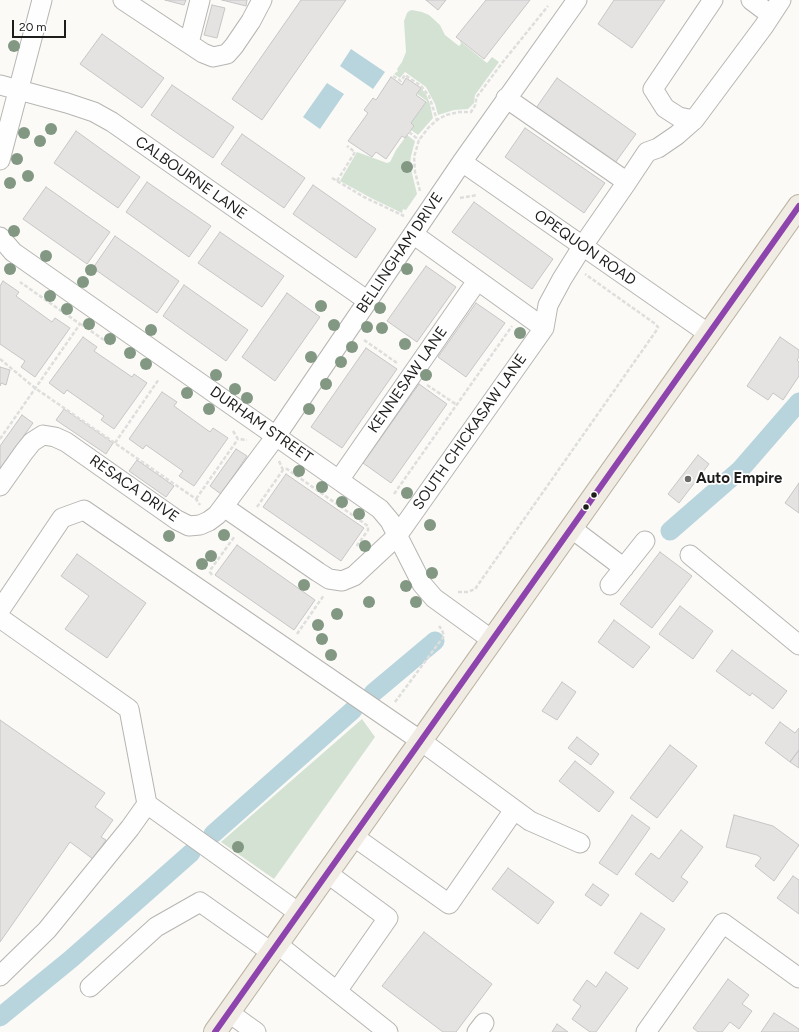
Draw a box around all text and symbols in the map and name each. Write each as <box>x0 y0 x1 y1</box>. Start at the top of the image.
scale bar <box>14 12 68 38</box>
text: 20 m <box>19 20 47 34</box>
street label: CALBOURNE LANE <box>132 133 250 223</box>
street label: BELLINGHAM DRIVE <box>353 189 447 317</box>
street label: OPEQUON ROAD <box>531 206 639 290</box>
street label: KENNESAW LANE <box>365 323 451 437</box>
street label: SOUTH CHICKASAW LANE <box>409 351 531 513</box>
street label: DURHAM STREET <box>206 383 316 467</box>
street label: RESACA DRIVE <box>86 452 182 526</box>
place label: Auto Empire <box>696 470 782 488</box>
marker: Auto Empire <box>683 474 693 484</box>
unlabelled marker <box>589 490 599 500</box>
unlabelled marker <box>581 502 591 512</box>

